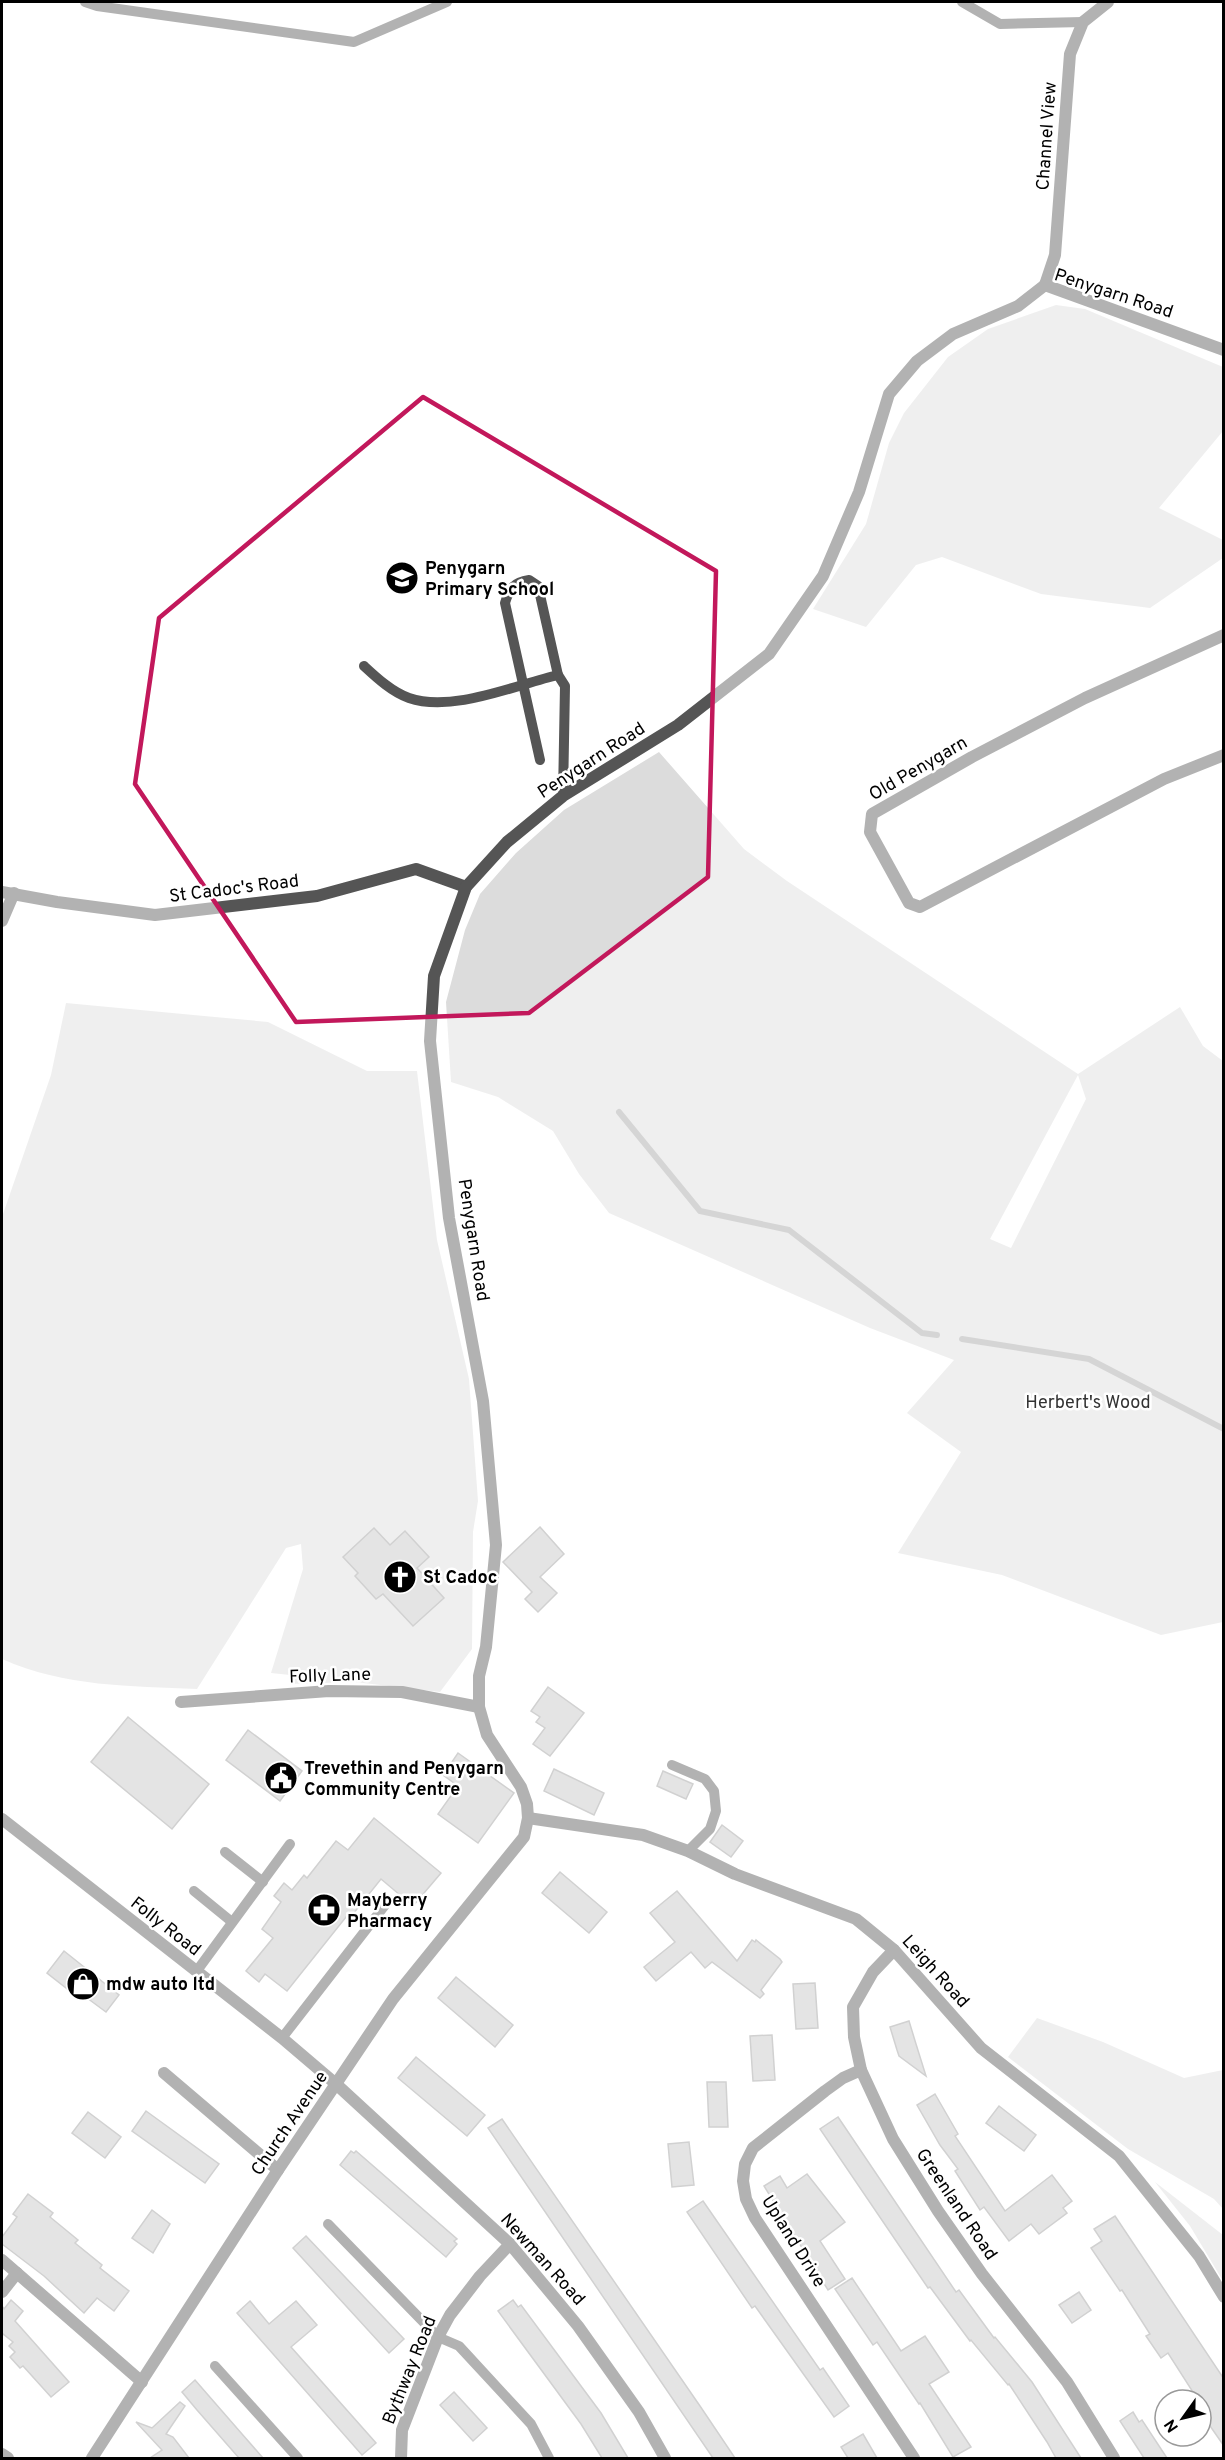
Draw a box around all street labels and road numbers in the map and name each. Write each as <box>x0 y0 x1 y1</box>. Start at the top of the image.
street label: Channel View <box>1032 81 1063 191</box>
street label: Penygarn Road <box>1051 264 1176 324</box>
street label: Penygarn Road <box>534 718 650 805</box>
street label: Old Penygarn <box>865 732 972 807</box>
street label: St Cadoc's Road <box>168 870 300 909</box>
street label: Penygarn Road <box>451 1177 494 1303</box>
street label: Folly Lane <box>289 1664 371 1689</box>
street label: Folly Road <box>125 1892 205 1962</box>
street label: Leigh Road <box>896 1931 974 2013</box>
street label: Church Avenue <box>247 2067 334 2181</box>
street label: Greenland Road <box>910 2145 1002 2265</box>
street label: Upland Drive <box>755 2191 830 2292</box>
street label: Newman Road <box>494 2209 589 2311</box>
street label: Bythway Road <box>378 2313 443 2428</box>

